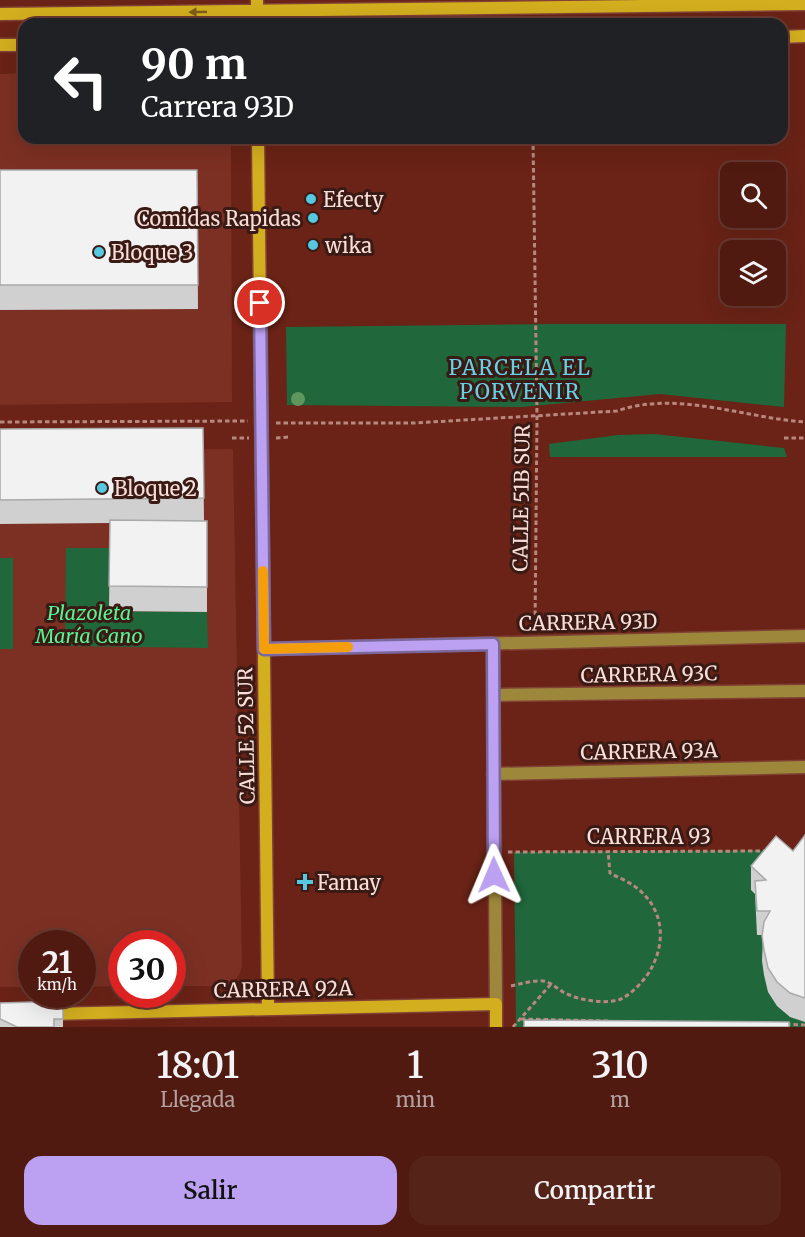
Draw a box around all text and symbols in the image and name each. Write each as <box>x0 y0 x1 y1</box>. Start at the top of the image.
one-way arrow <box>189 7 208 16</box>
text: 90 m <box>141 38 247 90</box>
icon: left <box>42 42 120 120</box>
text: Carrera 93D <box>141 90 294 124</box>
map controls <box>720 162 786 306</box>
button: search <box>720 162 786 228</box>
place label: Efecty <box>323 187 384 212</box>
marker: Efecty <box>304 192 318 206</box>
place label: Comidas Rapidas <box>137 206 301 231</box>
marker: Comidas Rapidas <box>306 211 320 225</box>
place label: wika <box>324 233 372 258</box>
marker: wika <box>306 238 320 252</box>
place label: Bloque 3 <box>111 240 194 265</box>
button: layers <box>720 240 786 306</box>
marker: Bloque 3 <box>92 245 106 259</box>
pin <box>234 277 285 328</box>
icon: arrive <box>243 286 276 319</box>
district label: PARCELA EL PORVENIR <box>449 354 591 405</box>
street label: CALLE 51B SUR <box>507 424 535 572</box>
place label: Bloque 2 <box>114 476 197 501</box>
marker: Bloque 2 <box>95 481 109 495</box>
park label: Plazoleta María Cano <box>34 600 143 648</box>
street label: CARRERA 93D <box>519 608 657 636</box>
street label: CARRERA 93C <box>580 660 718 688</box>
street label: CALLE 52 SUR <box>232 667 260 805</box>
street label: CARRERA 93A <box>580 737 719 765</box>
street label: CARRERA 93 <box>587 824 711 849</box>
position arrow <box>462 843 526 907</box>
place label: Famay <box>317 870 381 895</box>
marker: Famay <box>298 875 312 889</box>
speed limit sign: 30 <box>108 930 186 1008</box>
text: 21 <box>42 943 72 981</box>
text: km/h <box>37 975 77 994</box>
street label: CARRERA 92A <box>213 975 353 1003</box>
text: 18:01 <box>156 1043 239 1088</box>
text: 1 <box>407 1043 424 1088</box>
text: 310 <box>591 1043 649 1088</box>
text: Llegada <box>160 1087 235 1112</box>
text: min <box>396 1087 435 1112</box>
text: m <box>610 1087 630 1112</box>
button: Salir <box>24 1156 397 1225</box>
button: Compartir <box>409 1156 781 1225</box>

